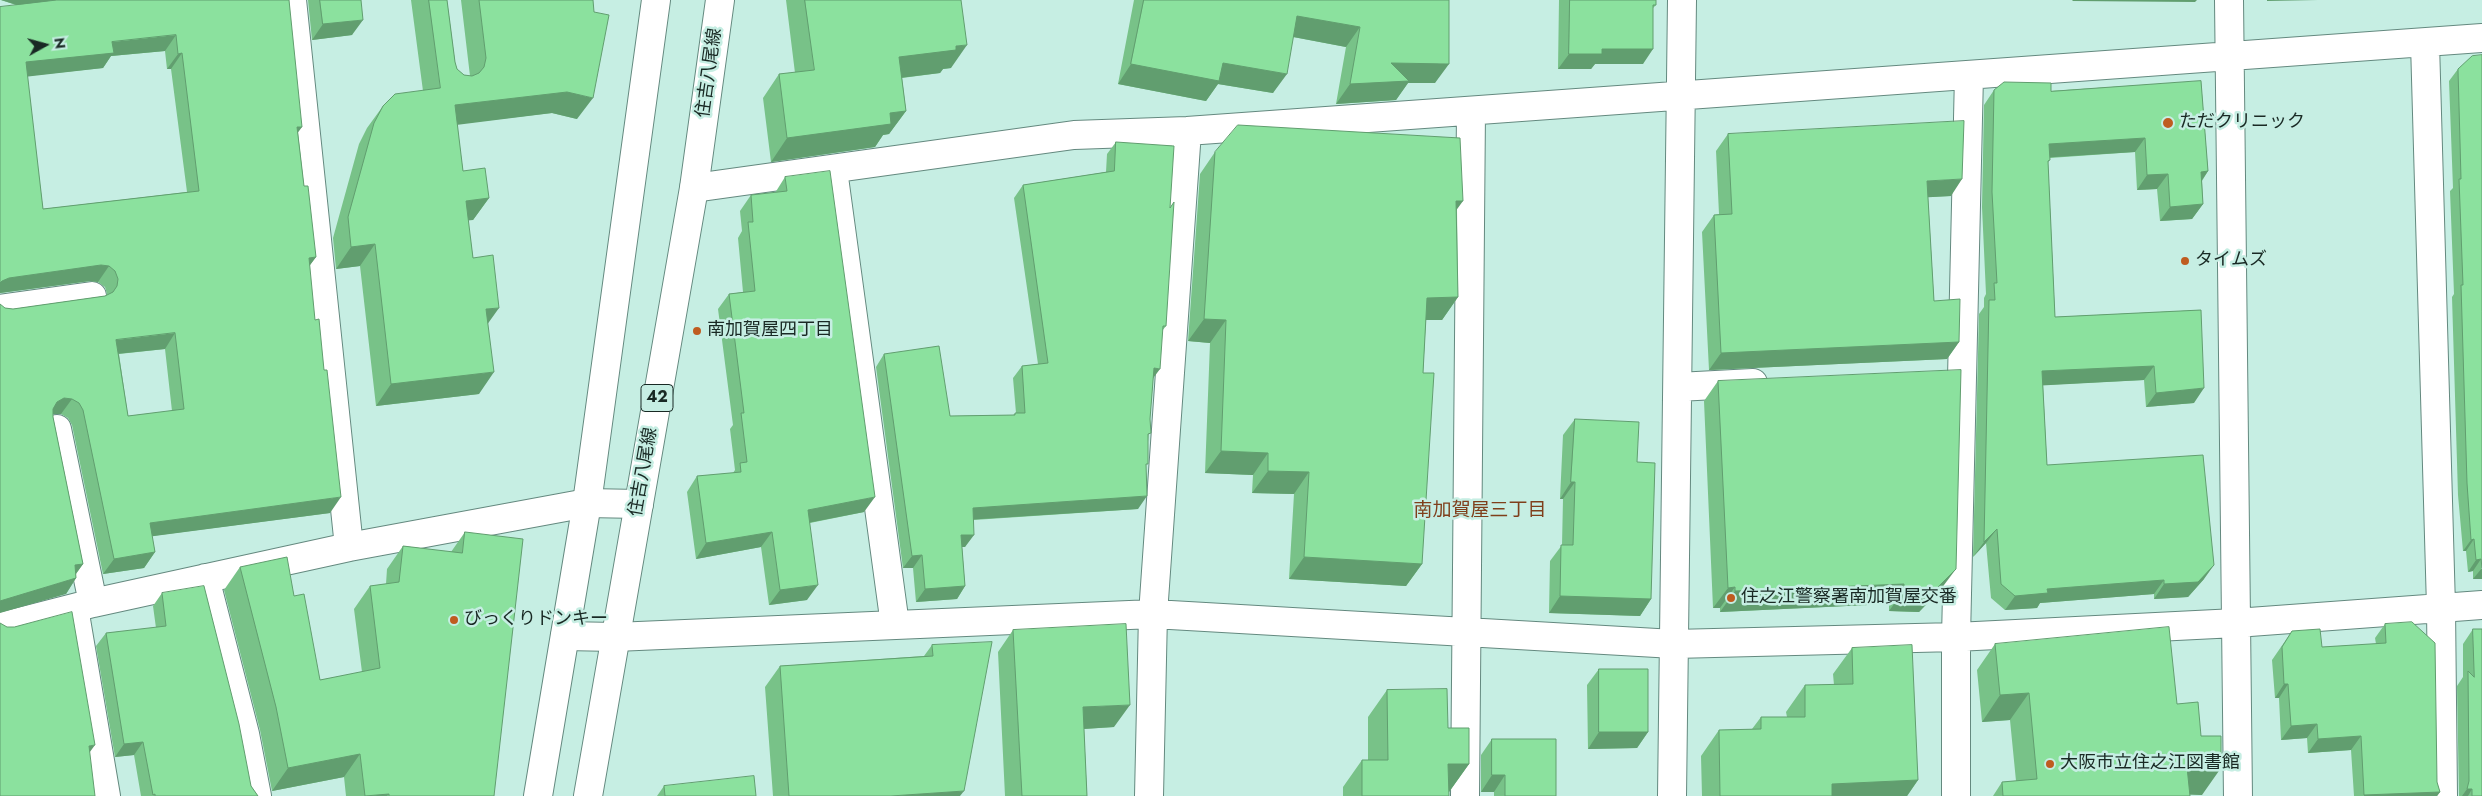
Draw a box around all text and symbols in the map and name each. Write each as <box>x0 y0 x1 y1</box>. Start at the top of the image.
north arrow <box>20 20 70 70</box>
street label: 住吉八尾線 <box>693 27 727 119</box>
text: N <box>49 36 70 50</box>
place label: ただクリニック <box>2179 112 2305 134</box>
marker: ただクリニック <box>2161 116 2175 130</box>
place label: タイムズ <box>2195 250 2267 272</box>
marker: タイムズ <box>2179 255 2191 267</box>
place label: 南加賀屋四丁目 <box>707 320 833 342</box>
marker: 南加賀屋四丁目 <box>691 325 703 337</box>
road number: 42 <box>641 384 673 412</box>
street label: 住吉八尾線 <box>626 426 662 518</box>
district label: 南加賀屋三丁目 <box>1414 500 1546 522</box>
place label: 住之江警察署南加賀屋交番 <box>1741 587 1957 609</box>
marker: 住之江警察署南加賀屋交番 <box>1725 592 1737 604</box>
place label: びっくりドンキー <box>464 609 608 631</box>
marker: びっくりドンキー <box>448 614 460 626</box>
place label: 大阪市立住之江図書館 <box>2060 753 2240 775</box>
marker: 大阪市立住之江図書館 <box>2044 758 2056 770</box>

